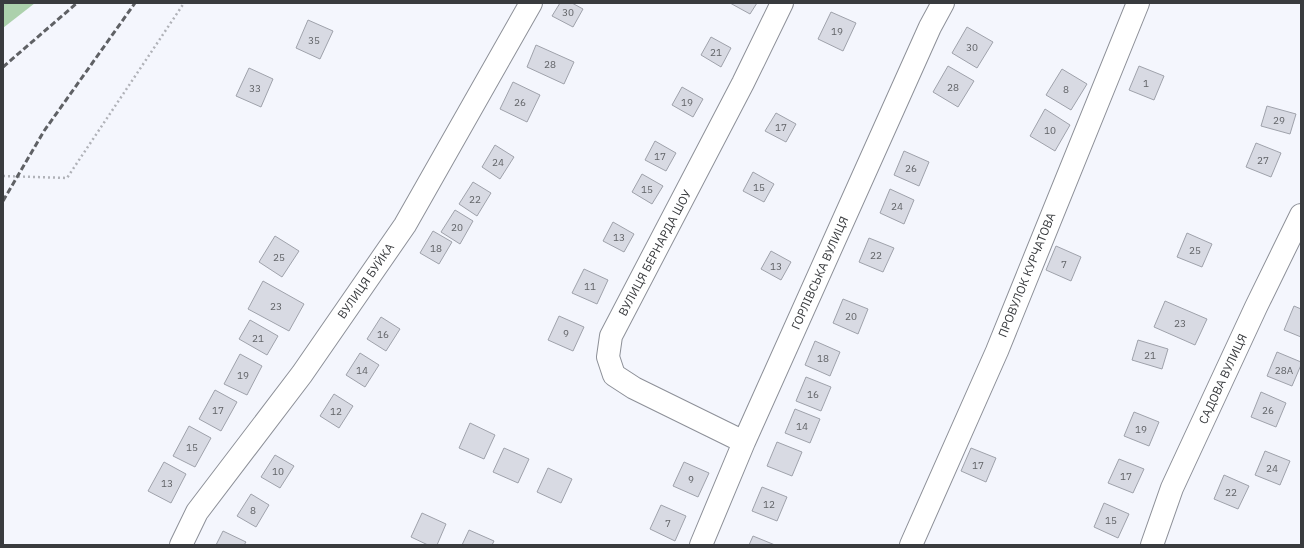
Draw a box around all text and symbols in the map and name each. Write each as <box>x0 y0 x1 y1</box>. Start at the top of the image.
house number: 30 <box>562 6 574 19</box>
house number: 19 <box>831 25 843 38</box>
house number: 35 <box>308 34 320 47</box>
house number: 30 <box>966 41 978 54</box>
house number: 21 <box>710 46 722 59</box>
house number: 28 <box>544 58 556 71</box>
house number: 1 <box>1143 77 1149 90</box>
house number: 28 <box>947 81 959 94</box>
house number: 33 <box>249 82 261 95</box>
house number: 8 <box>1063 83 1069 96</box>
house number: 26 <box>514 96 526 109</box>
house number: 19 <box>681 96 693 109</box>
house number: 29 <box>1273 114 1285 127</box>
house number: 17 <box>775 121 787 134</box>
house number: 10 <box>1044 124 1056 137</box>
house number: 17 <box>654 150 666 163</box>
house number: 27 <box>1257 154 1269 167</box>
house number: 24 <box>492 156 504 169</box>
house number: 26 <box>905 162 917 175</box>
house number: 15 <box>753 181 765 194</box>
house number: 15 <box>641 183 653 196</box>
street label: ВУЛИЦЯ БЕРНАРДА ШОУ <box>615 187 694 318</box>
house number: 22 <box>469 193 481 206</box>
house number: 24 <box>891 200 903 213</box>
street label: ПРОВУЛОК КУРЧАТОВА <box>995 210 1059 339</box>
street label: ГОРЛІВСЬКА ВУЛИЦЯ <box>788 214 851 332</box>
house number: 20 <box>451 221 463 234</box>
house number: 13 <box>613 231 625 244</box>
street label: ВУЛИЦЯ БУЙКА <box>334 240 397 321</box>
house number: 18 <box>430 242 442 255</box>
house number: 25 <box>1189 244 1201 257</box>
house number: 22 <box>870 249 882 262</box>
house number: 25 <box>273 251 285 264</box>
house number: 7 <box>1061 258 1067 271</box>
house number: 13 <box>770 260 782 273</box>
house number: 11 <box>584 280 596 293</box>
house number: 23 <box>270 300 282 313</box>
house number: 20 <box>845 310 857 323</box>
house number: 23 <box>1174 317 1186 330</box>
house number: 9 <box>563 327 569 340</box>
house number: 16 <box>377 328 389 341</box>
street label: САДОВА ВУЛИЦЯ <box>1195 331 1250 426</box>
house number: 21 <box>252 332 264 345</box>
house number: 21 <box>1144 349 1156 362</box>
house number: 18 <box>817 352 829 365</box>
house number: 14 <box>356 364 368 377</box>
house number: 28А <box>1275 364 1294 377</box>
house number: 19 <box>237 369 249 382</box>
house number: 16 <box>807 388 819 401</box>
house number: 17 <box>212 404 224 417</box>
house number: 26 <box>1262 404 1274 417</box>
house number: 12 <box>330 405 342 418</box>
house number: 14 <box>796 420 808 433</box>
house number: 19 <box>1135 423 1147 436</box>
house number: 15 <box>186 441 198 454</box>
house number: 17 <box>972 459 984 472</box>
house number: 24 <box>1266 462 1278 475</box>
house number: 10 <box>272 465 284 478</box>
house number: 17 <box>1120 470 1132 483</box>
house number: 9 <box>688 473 694 486</box>
house number: 13 <box>161 477 173 490</box>
house number: 22 <box>1225 486 1237 499</box>
house number: 12 <box>763 498 775 511</box>
house number: 8 <box>250 504 256 517</box>
house number: 15 <box>1105 514 1117 527</box>
house number: 7 <box>665 517 671 530</box>

